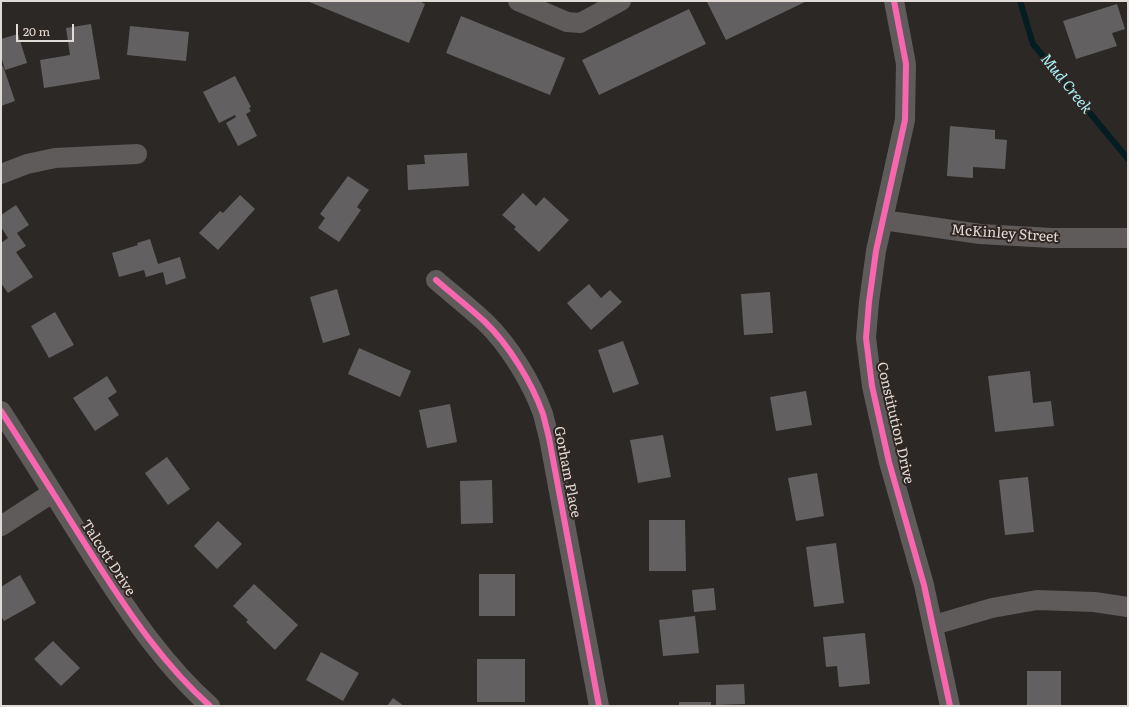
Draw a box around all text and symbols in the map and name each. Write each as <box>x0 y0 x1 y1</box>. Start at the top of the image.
scale bar <box>18 16 76 42</box>
text: 20 m <box>23 22 50 40</box>
water label: Mud Creek <box>1036 50 1096 118</box>
street label: McKinley Street <box>951 222 1059 246</box>
street label: Constitution Drive <box>873 361 917 485</box>
street label: Gorham Place <box>550 425 584 519</box>
street label: Talcott Drive <box>77 517 139 599</box>

